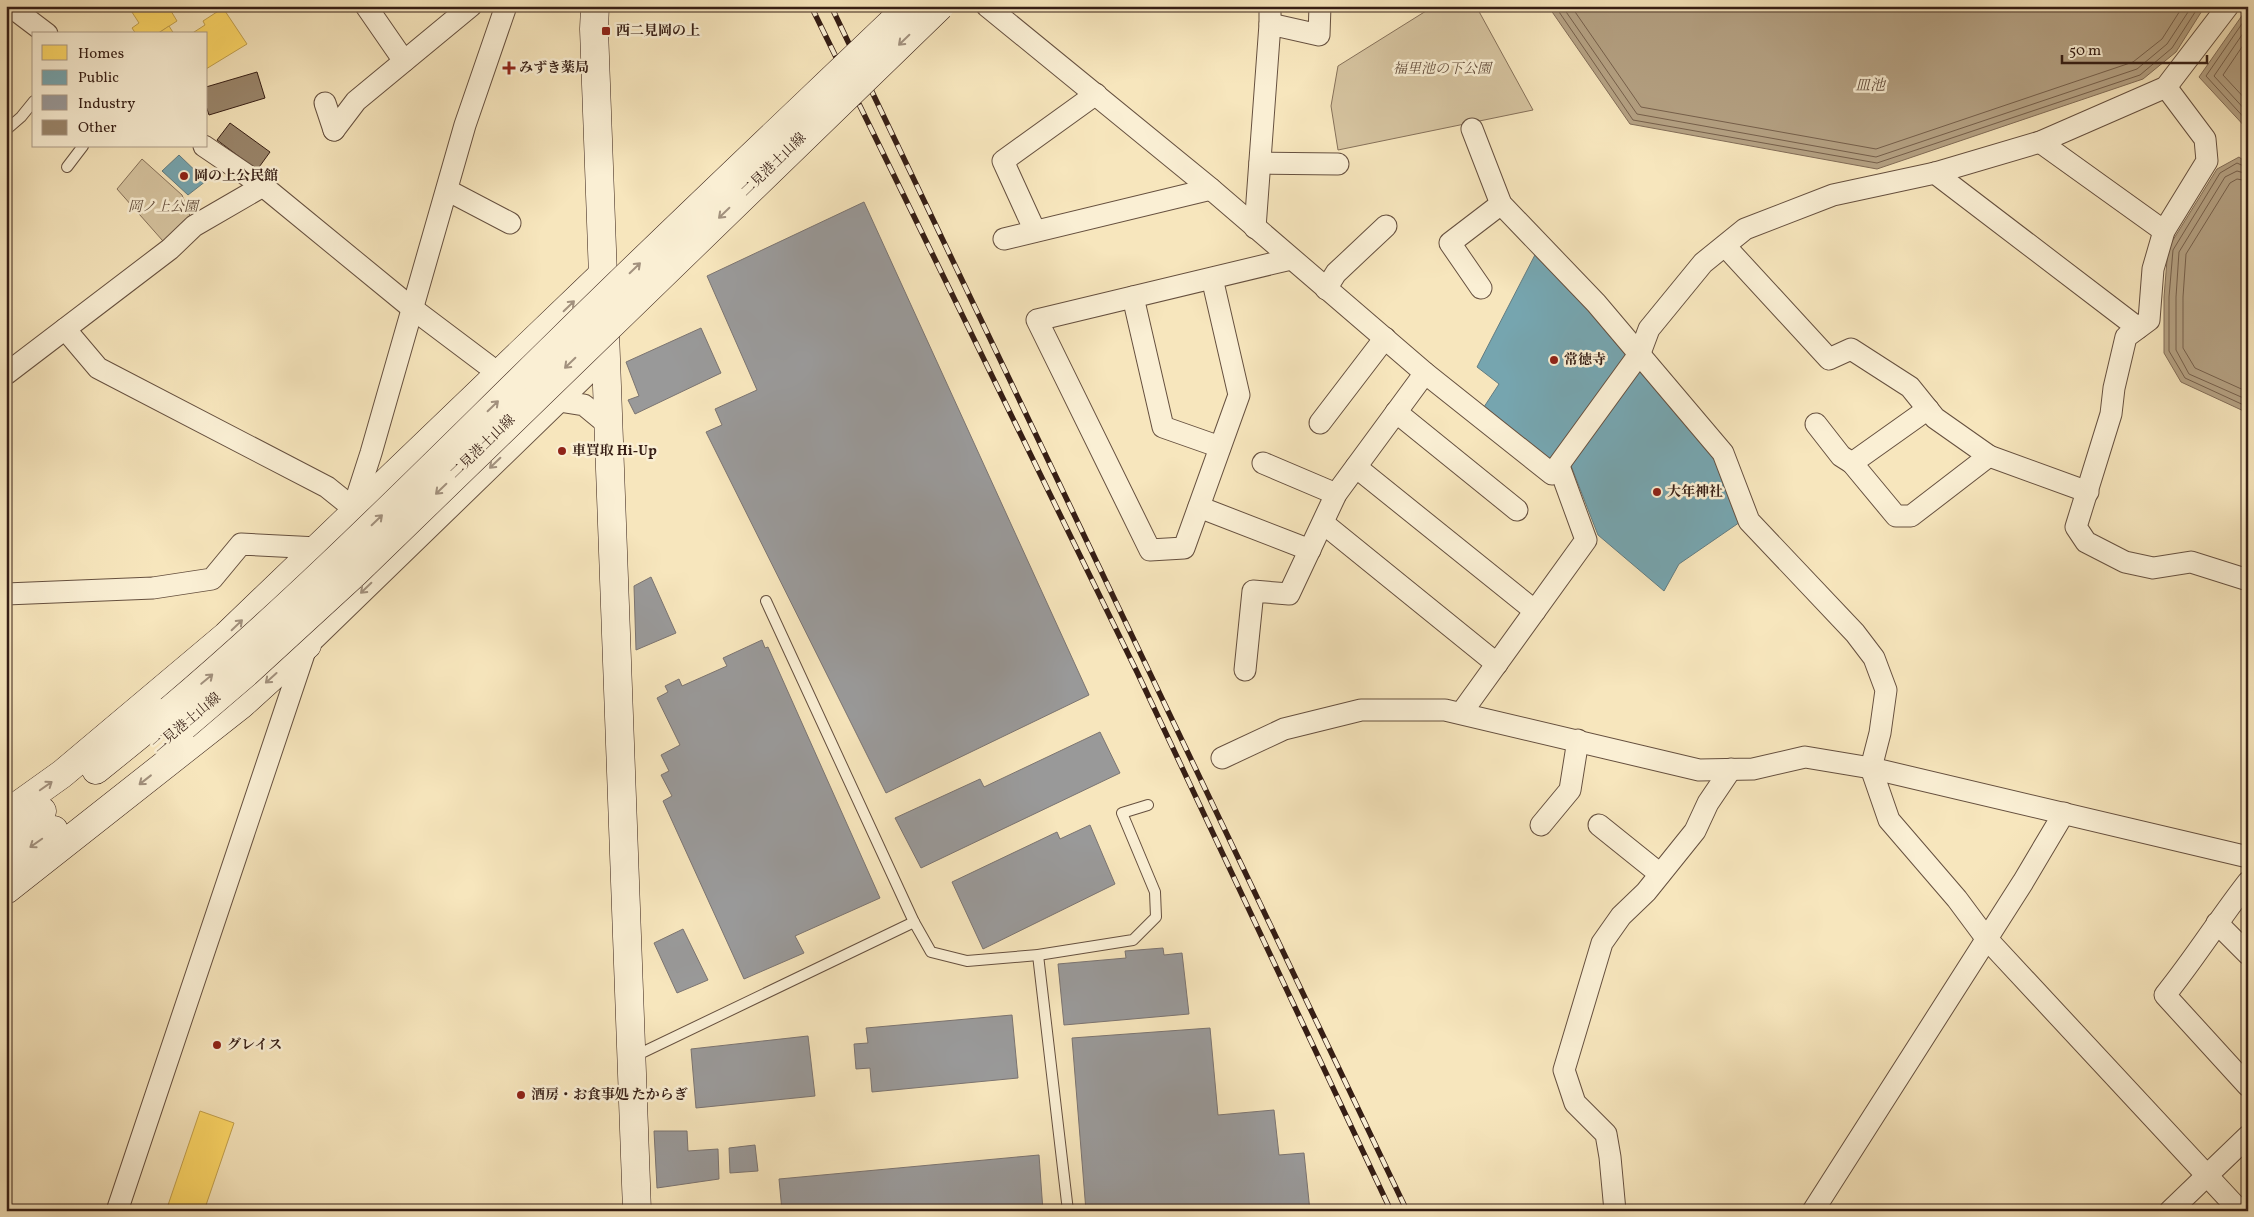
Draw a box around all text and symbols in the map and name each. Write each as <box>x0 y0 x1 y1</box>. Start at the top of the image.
place label: 西二見岡の上 <box>616 22 700 41</box>
marker: 西二見岡の上 <box>600 25 612 37</box>
legend <box>32 32 208 148</box>
scale bar <box>2062 32 2206 64</box>
one-way arrow <box>898 34 911 46</box>
text: 50 m <box>2069 41 2101 62</box>
text: Homes <box>78 44 124 65</box>
place label: みずき薬局 <box>519 59 589 78</box>
park label: 福里池の下公園 <box>1393 60 1493 79</box>
marker: みずき薬局 <box>503 62 515 74</box>
text: Public <box>78 68 119 89</box>
water label: 皿池 <box>1855 76 1887 97</box>
text: Industry <box>78 94 135 115</box>
text: Other <box>78 118 117 139</box>
street label: 二見港土山線 <box>737 129 811 201</box>
place label: 岡の上公民館 <box>194 167 278 186</box>
marker: 岡の上公民館 <box>178 170 190 182</box>
park label: 岡ノ上公園 <box>128 198 200 217</box>
one-way arrow <box>719 207 731 219</box>
one-way arrow <box>628 262 641 274</box>
one-way arrow <box>563 300 575 312</box>
place label: 常徳寺 <box>1564 351 1606 370</box>
marker: 常徳寺 <box>1548 354 1560 366</box>
one-way arrow <box>564 357 576 369</box>
one-way arrow <box>487 400 499 412</box>
street label: 二見港土山線 <box>446 411 520 483</box>
place label: 車買取 Hi-Up <box>572 442 657 461</box>
marker: 車買取 Hi-Up <box>556 445 568 457</box>
one-way arrow <box>489 457 501 469</box>
one-way arrow <box>435 483 447 495</box>
place label: 大年神社 <box>1667 483 1723 502</box>
marker: 大年神社 <box>1651 486 1663 498</box>
one-way arrow <box>371 514 383 526</box>
one-way arrow <box>360 582 372 594</box>
one-way arrow <box>231 619 244 631</box>
one-way arrow <box>264 672 277 684</box>
one-way arrow <box>201 673 214 684</box>
street label: 二見港土山線 <box>149 689 225 757</box>
one-way arrow <box>139 775 152 786</box>
one-way arrow <box>39 780 52 791</box>
one-way arrow <box>29 838 43 848</box>
place label: グレイス <box>227 1036 282 1055</box>
marker: グレイス <box>211 1039 223 1051</box>
place label: 酒房・お食事処 たからぎ <box>531 1086 688 1105</box>
marker: 酒房・お食事処 たからぎ <box>515 1089 527 1101</box>

